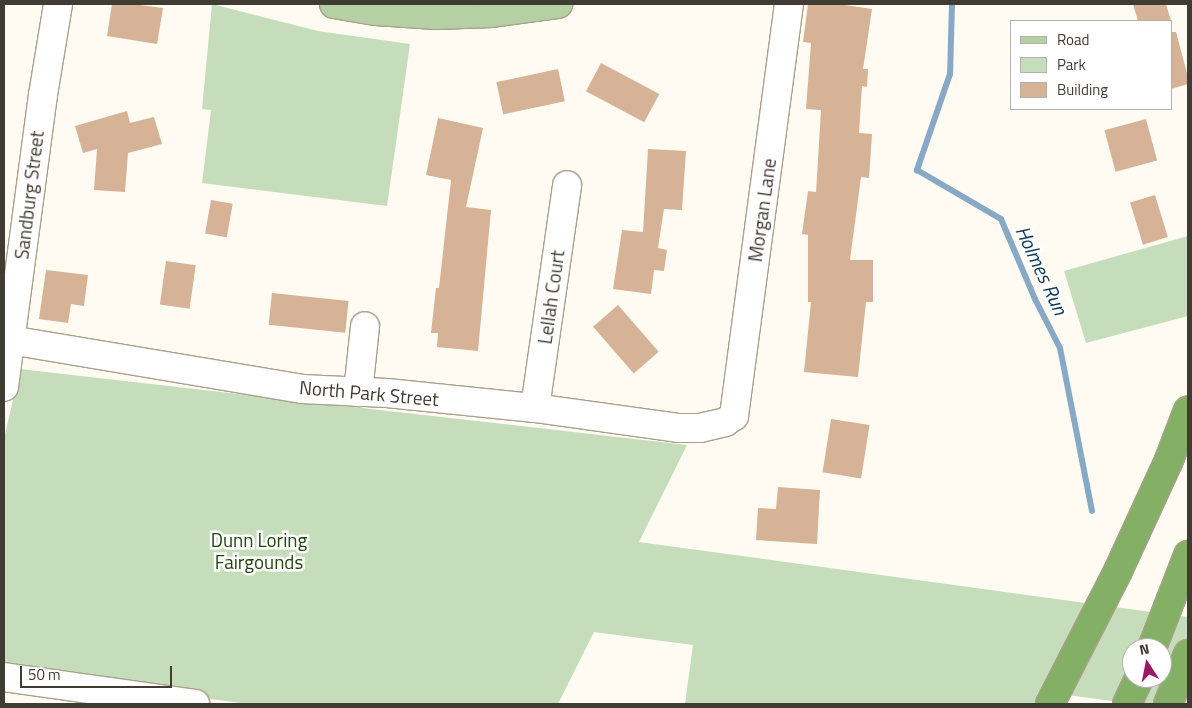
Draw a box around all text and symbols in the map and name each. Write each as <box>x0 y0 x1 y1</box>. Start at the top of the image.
legend <box>1010 20 1172 110</box>
text: Road <box>1057 28 1089 51</box>
text: Park <box>1057 53 1086 76</box>
text: Building <box>1057 78 1108 101</box>
street label: Sandburg Street <box>10 129 48 261</box>
street label: Morgan Lane <box>743 157 781 263</box>
water label: Holmes Run <box>1011 222 1073 318</box>
street label: Lellah Court <box>533 248 569 346</box>
street label: North Park Street <box>298 376 440 410</box>
park label: Dunn Loring Fairgounds <box>211 529 307 573</box>
north arrow <box>1122 638 1172 688</box>
text: N <box>1137 638 1151 660</box>
scale bar <box>22 656 175 688</box>
text: 50 m <box>28 663 61 686</box>

